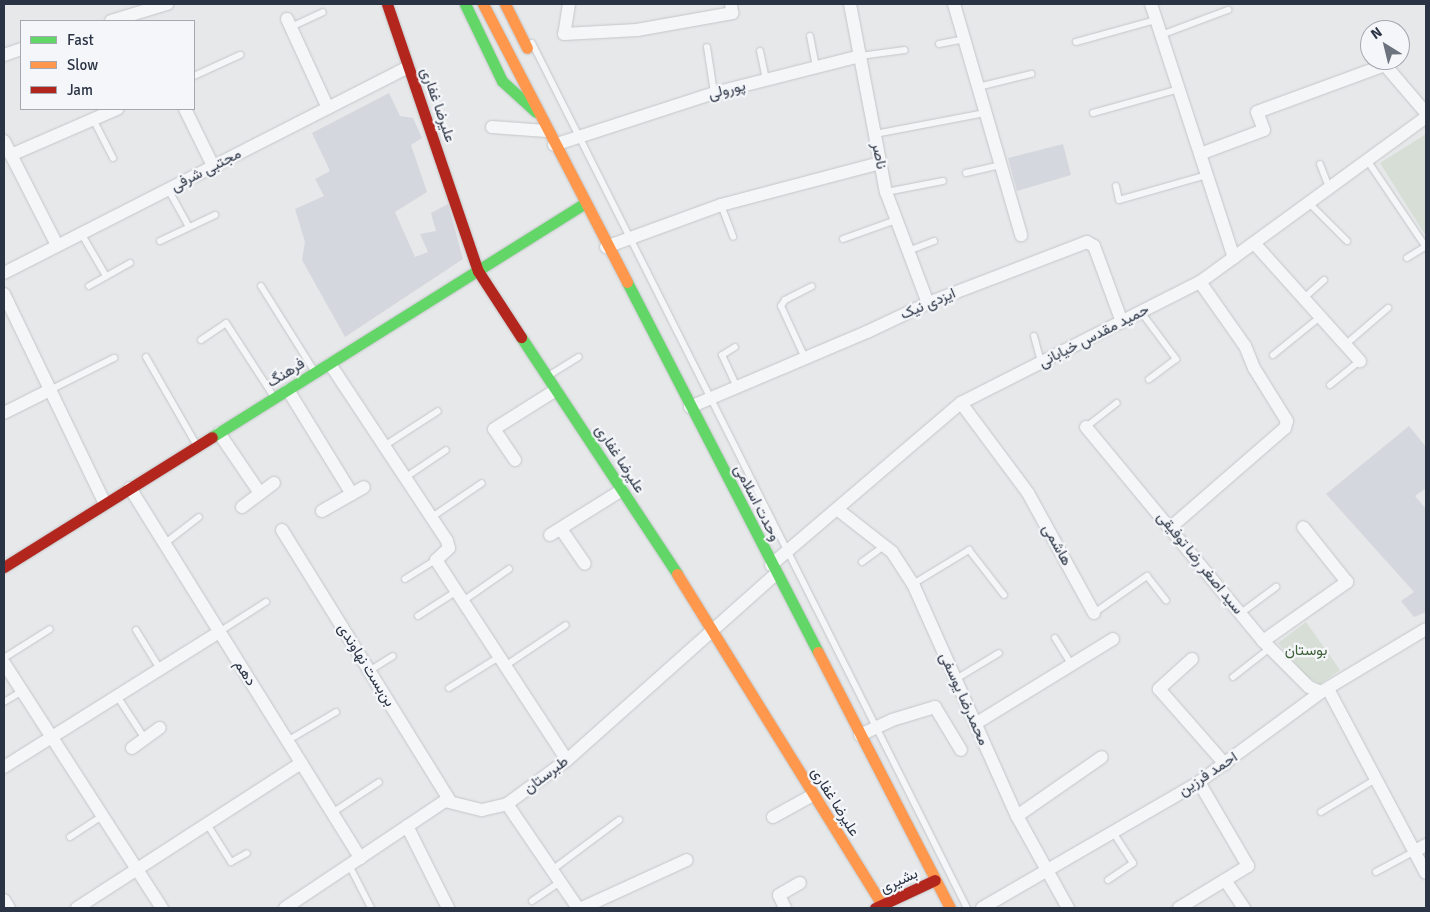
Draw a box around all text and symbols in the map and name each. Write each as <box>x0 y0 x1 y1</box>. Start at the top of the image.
legend <box>20 20 195 110</box>
north arrow <box>1360 20 1410 70</box>
text: N <box>1368 24 1385 43</box>
text: Fast <box>67 31 94 49</box>
text: Slow <box>67 56 98 74</box>
street label: علیرضا غفاری <box>417 65 459 145</box>
street label: پورولی <box>706 77 748 103</box>
text: Jam <box>67 81 93 99</box>
street label: ناصر <box>868 141 890 171</box>
street label: مجتبی شرفی <box>168 145 244 195</box>
street label: ایزدی نیک <box>898 284 958 324</box>
street label: حمید مقدس خیابانی <box>1036 300 1152 372</box>
street label: فرهنگ <box>264 354 308 392</box>
street label: علیرضا غفاری <box>591 421 649 497</box>
street label: وحدت اسلامی <box>730 462 784 544</box>
street label: سید اصغر رضا توفیقی <box>1153 508 1247 618</box>
street label: هاشمی <box>1038 521 1076 569</box>
street label: بن‌بست نهاوندی <box>333 620 399 710</box>
park label: بوستان <box>1285 642 1327 660</box>
street label: محمدرضا یوسفی <box>936 650 992 748</box>
street label: دهم <box>230 657 260 689</box>
street label: احمد فرزین <box>1175 748 1241 800</box>
street label: طبرستان <box>520 752 572 798</box>
street label: علیرضا غفاری <box>807 764 863 840</box>
street label: بشیری <box>877 865 921 897</box>

